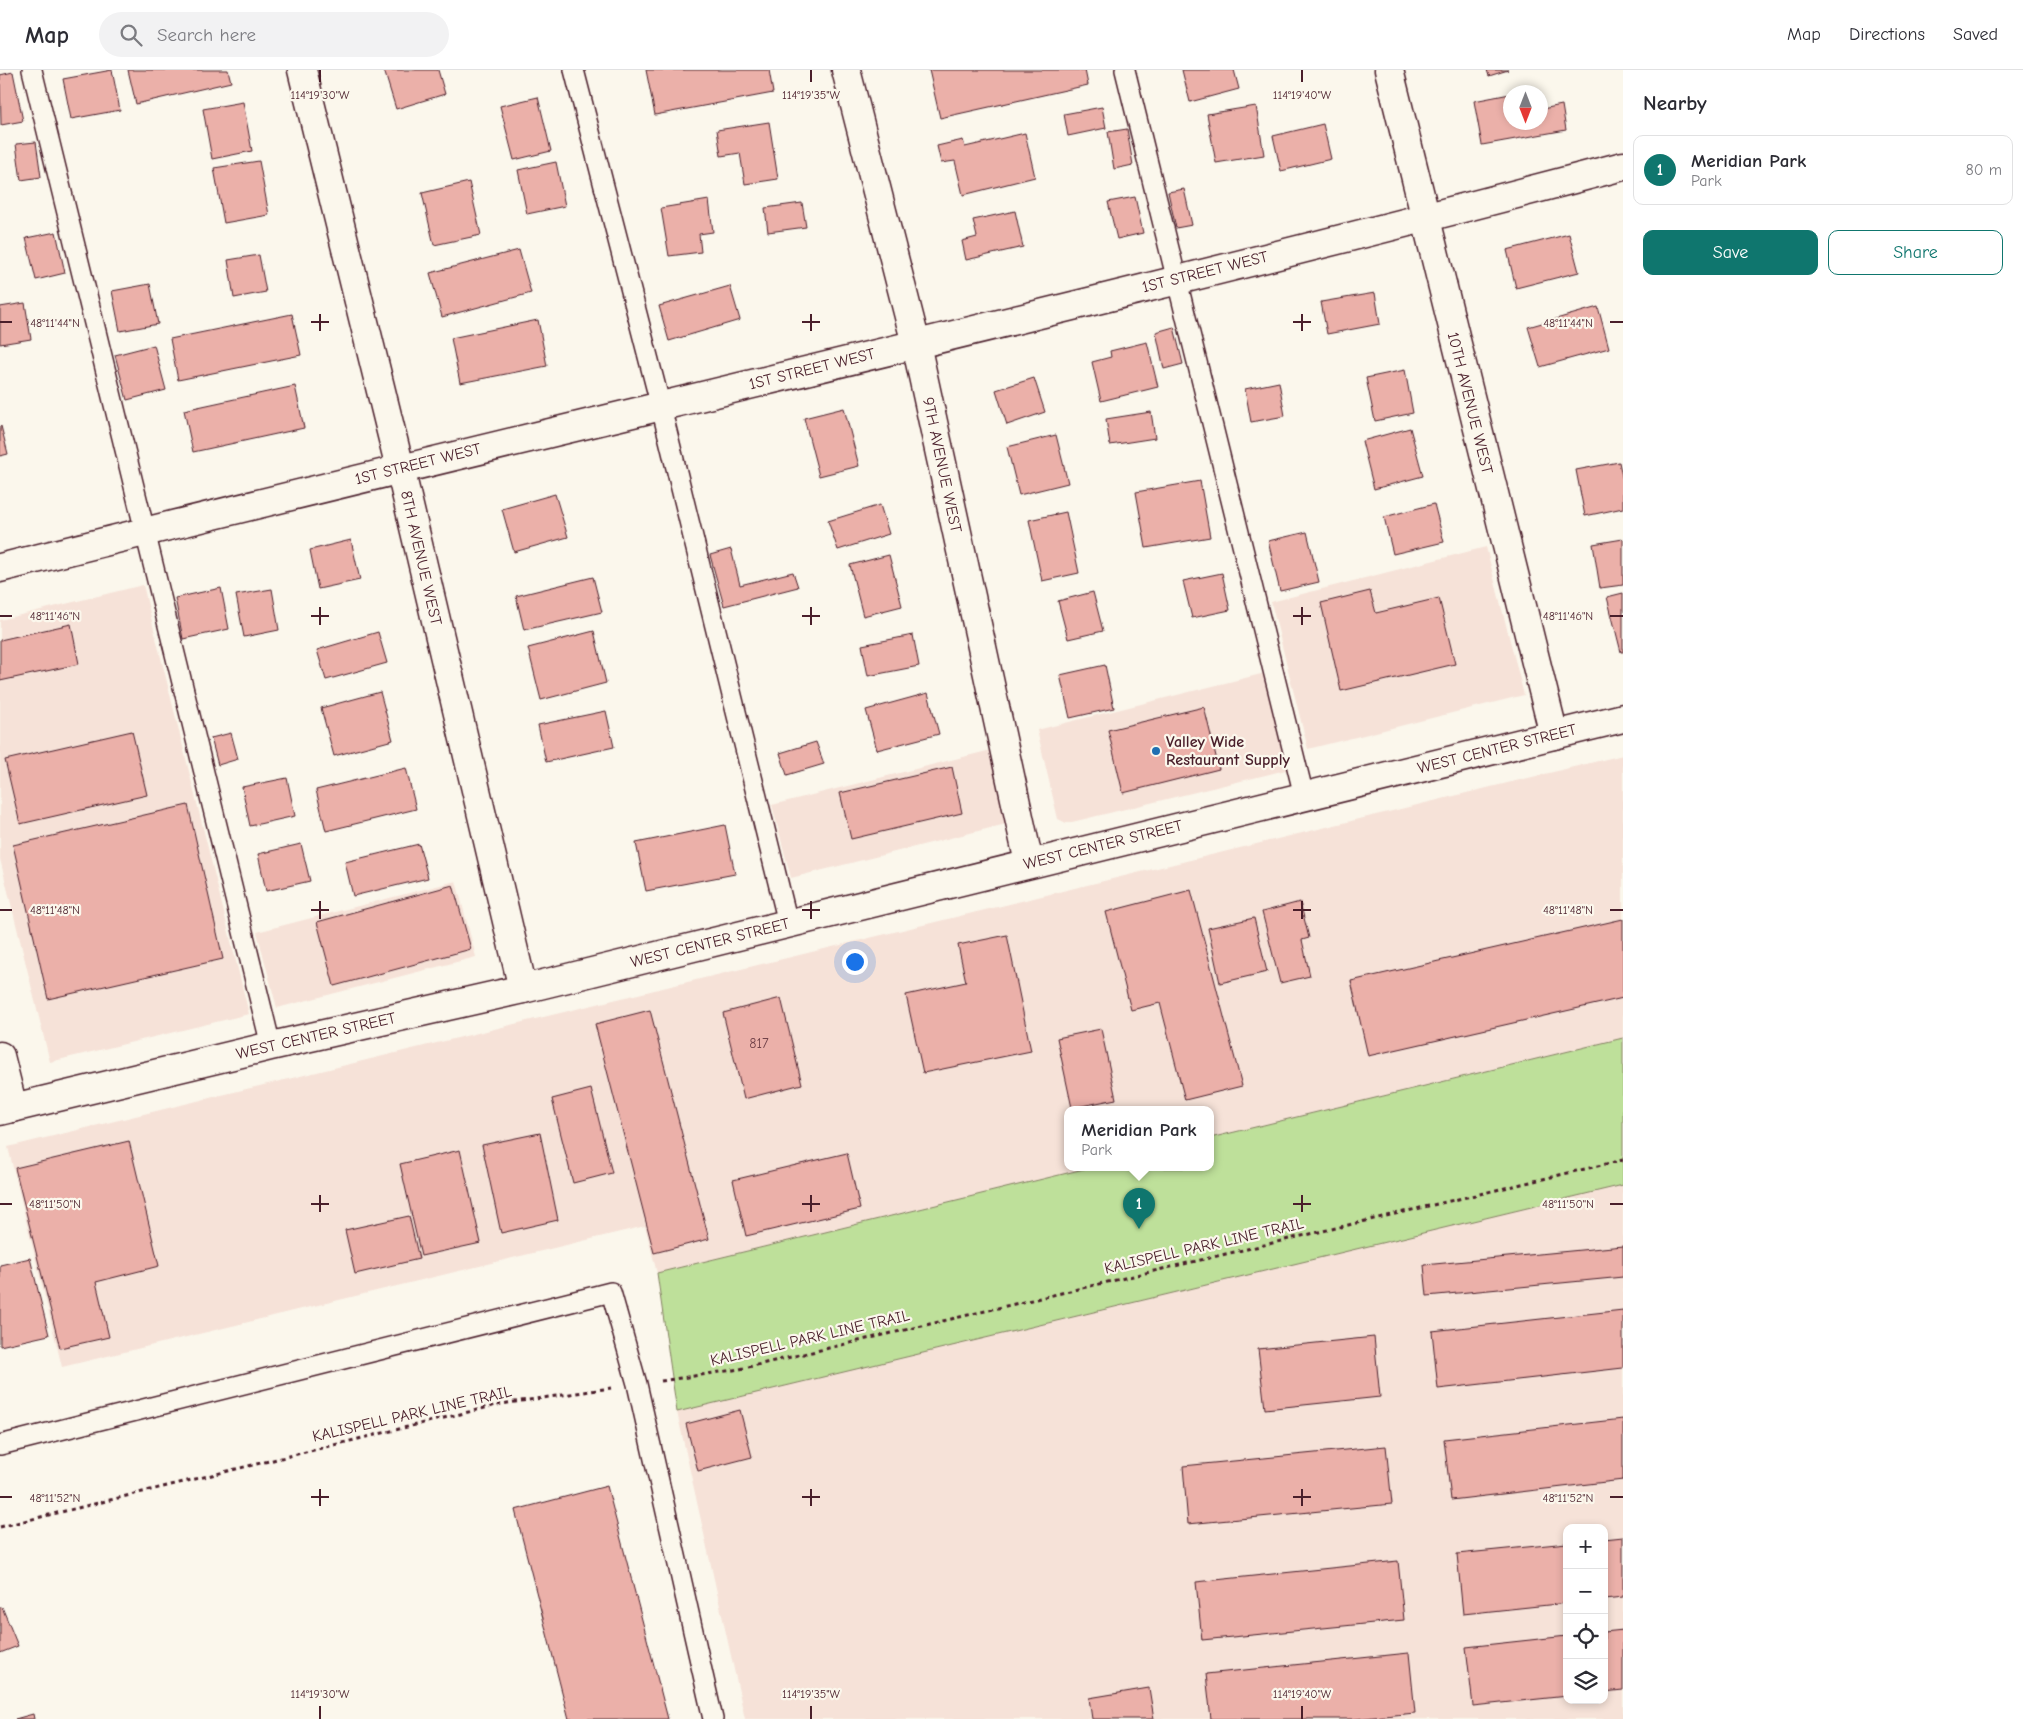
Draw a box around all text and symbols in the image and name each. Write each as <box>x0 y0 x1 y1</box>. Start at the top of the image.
search box <box>99 12 449 57</box>
text: Map <box>25 21 69 49</box>
icon: search <box>117 21 145 49</box>
text: Search here <box>157 24 256 46</box>
text: Map <box>1787 24 1821 45</box>
text: Directions <box>1849 24 1925 45</box>
text: Saved <box>1953 24 1998 45</box>
north arrow <box>1503 85 1548 130</box>
text: 114°19'30"W <box>291 88 350 102</box>
text: 114°19'35"W <box>782 88 841 102</box>
text: 114°19'40"W <box>1273 88 1332 102</box>
text: Nearby <box>1643 91 1707 115</box>
text: Meridian Park <box>1691 150 1806 172</box>
text: 1 <box>1657 161 1663 179</box>
text: 80 m <box>1965 161 2002 179</box>
text: Park <box>1691 172 1722 190</box>
button: Save <box>1643 230 1818 275</box>
button: Share <box>1828 230 2003 275</box>
street label: 1ST STREET WEST <box>1140 247 1271 296</box>
text: 48°11'44"N <box>30 316 80 330</box>
text: 48°11'44"N <box>1543 316 1593 330</box>
street label: 10TH AVENUE WEST <box>1444 330 1496 476</box>
street label: 1ST STREET WEST <box>747 344 878 393</box>
street label: 9TH AVENUE WEST <box>919 396 965 535</box>
street label: 1ST STREET WEST <box>353 439 484 488</box>
street label: 8TH AVENUE WEST <box>397 489 445 628</box>
text: 48°11'46"N <box>30 609 80 623</box>
text: 48°11'46"N <box>1543 609 1593 623</box>
street label: WEST CENTER STREET <box>1416 720 1579 777</box>
place label: Valley Wide Restaurant Supply <box>1166 733 1290 769</box>
marker: Valley Wide Restaurant Supply <box>1150 745 1162 757</box>
street label: WEST CENTER STREET <box>1022 816 1185 873</box>
text: 48°11'48"N <box>30 903 80 917</box>
text: 48°11'48"N <box>1543 903 1593 917</box>
street label: WEST CENTER STREET <box>629 914 792 971</box>
your location <box>842 949 868 975</box>
street label: WEST CENTER STREET <box>234 1009 398 1063</box>
house number: 817 <box>749 1035 769 1052</box>
popup <box>1064 1106 1214 1171</box>
text: Meridian Park <box>1081 1119 1197 1141</box>
text: Park <box>1081 1141 1112 1159</box>
pin: 1 <box>1123 1188 1155 1229</box>
text: 48°11'50"N <box>29 1197 81 1211</box>
text: 48°11'50"N <box>1542 1197 1594 1211</box>
street label: KALISPELL PARK LINE TRAIL <box>1103 1214 1305 1278</box>
street label: KALISPELL PARK LINE TRAIL <box>709 1306 911 1370</box>
street label: KALISPELL PARK LINE TRAIL <box>311 1382 513 1446</box>
text: 48°11'52"N <box>30 1491 80 1505</box>
text: 48°11'52"N <box>1543 1491 1593 1505</box>
map controls <box>1563 1524 1608 1704</box>
button: + <box>1563 1524 1608 1569</box>
button: − <box>1563 1569 1608 1614</box>
button: locate <box>1563 1614 1608 1659</box>
button: layers <box>1563 1659 1608 1704</box>
text: 114°19'30"W <box>291 1687 350 1701</box>
text: 114°19'35"W <box>782 1687 841 1701</box>
text: 114°19'40"W <box>1273 1687 1332 1701</box>

